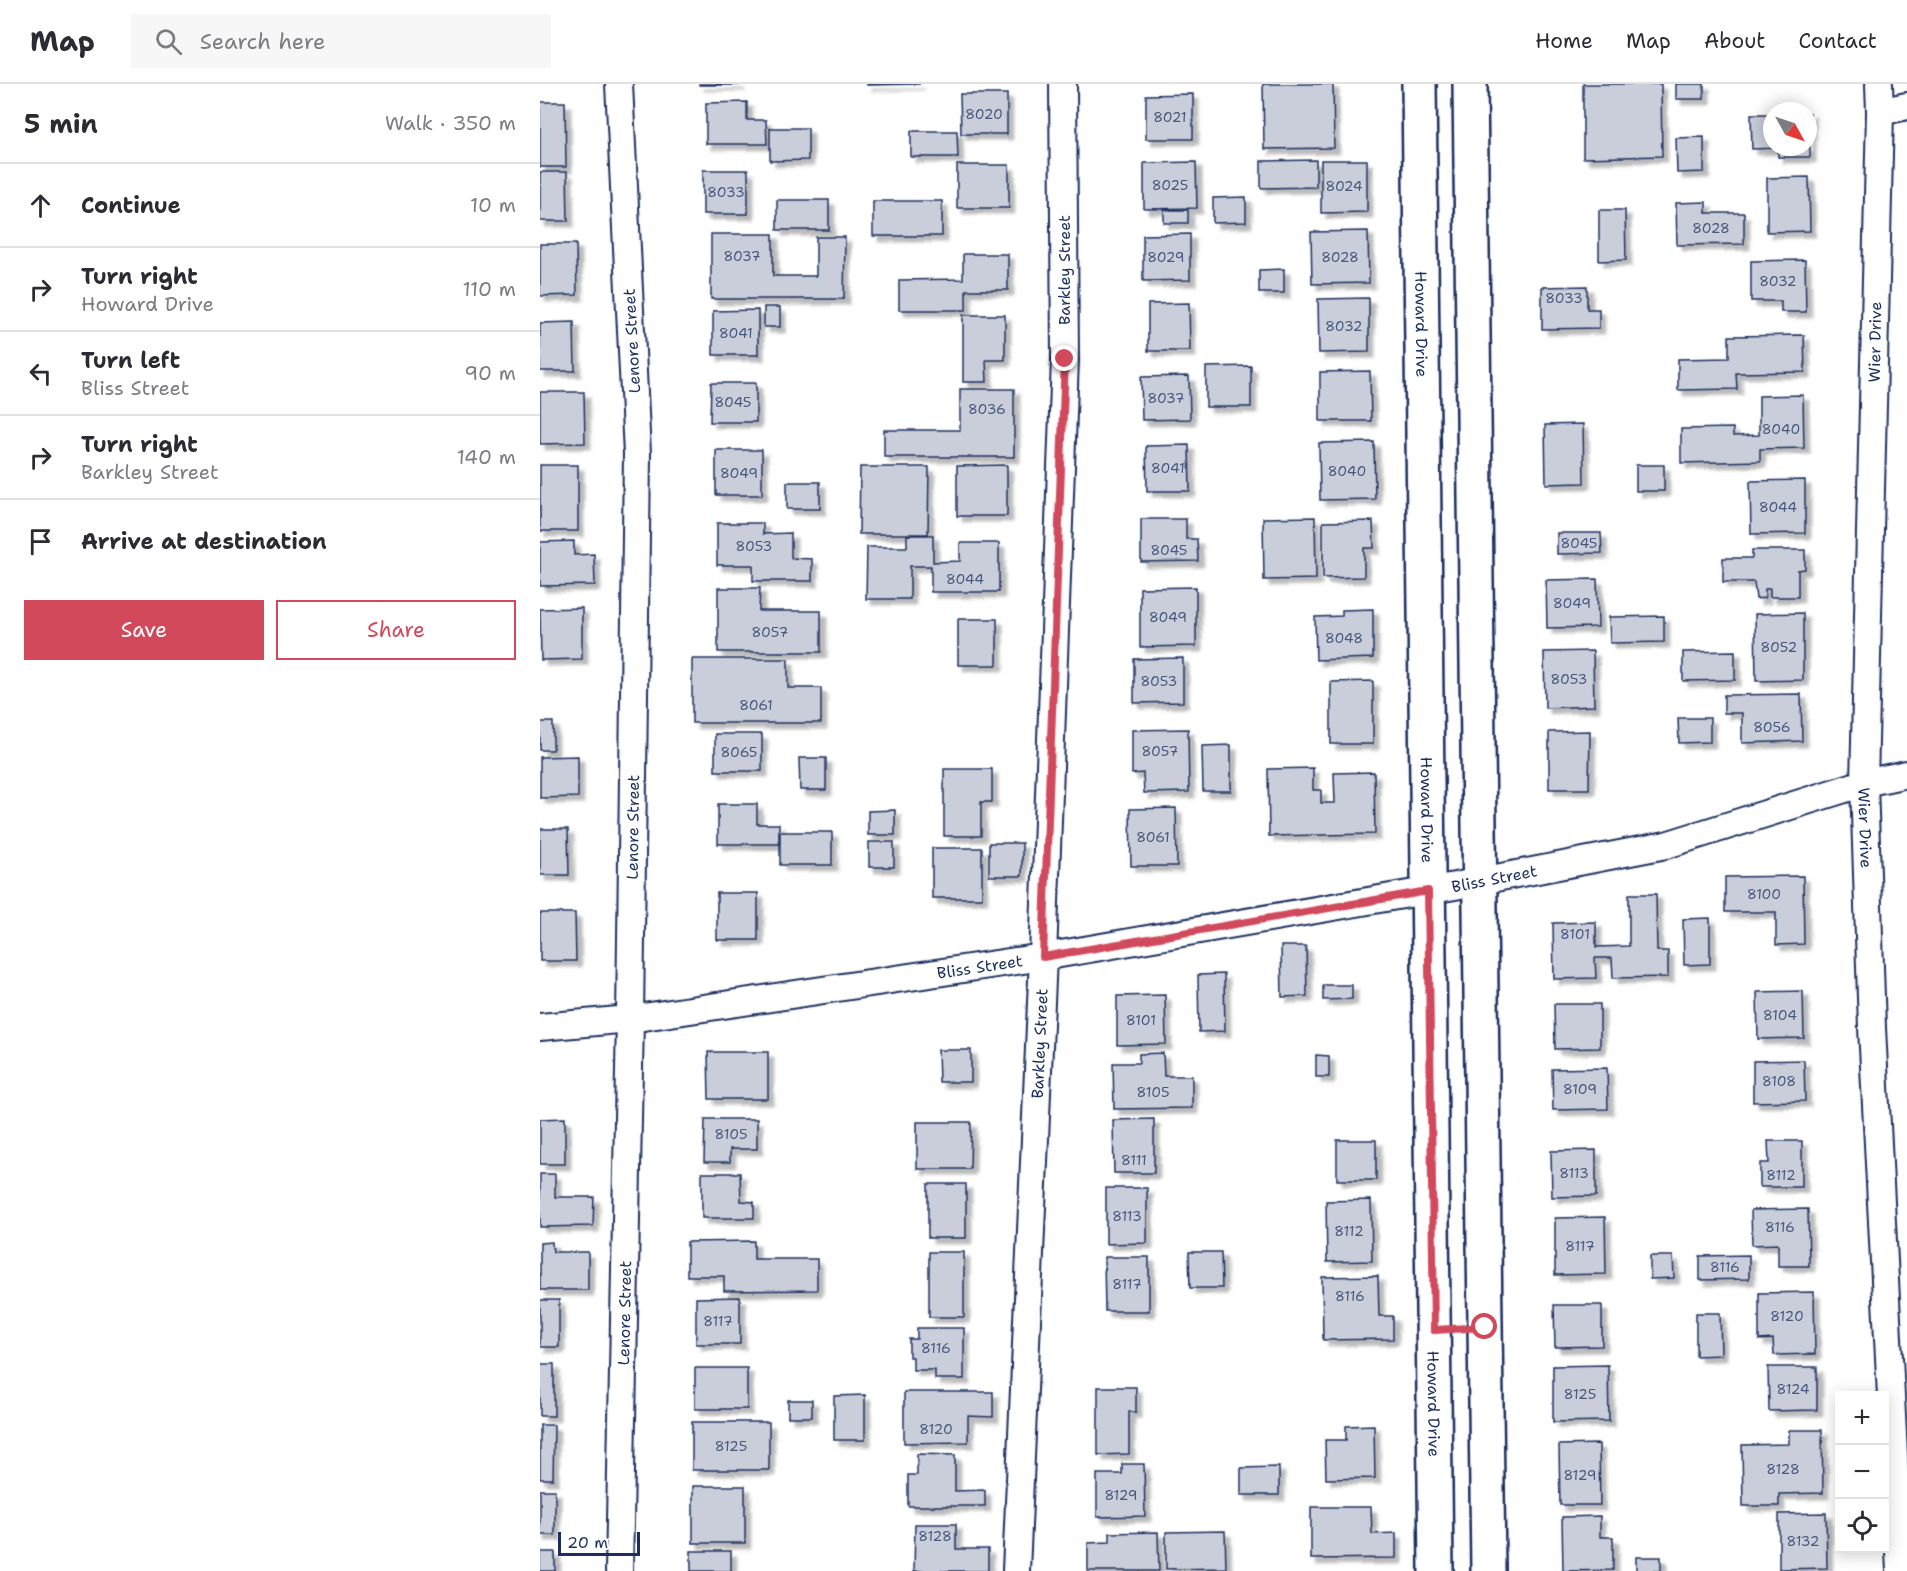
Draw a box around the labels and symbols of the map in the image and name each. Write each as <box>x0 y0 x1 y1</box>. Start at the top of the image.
north arrow <box>1763 102 1817 156</box>
house number: 8020 <box>965 105 1003 123</box>
house number: 8021 <box>1153 108 1187 126</box>
house number: 8025 <box>1152 176 1188 194</box>
house number: 8024 <box>1325 177 1363 195</box>
house number: 8033 <box>707 183 745 201</box>
street label: Barkley Street <box>1054 215 1075 325</box>
house number: 8028 <box>1692 219 1730 237</box>
house number: 8037 <box>723 247 761 265</box>
house number: 8029 <box>1147 248 1185 266</box>
house number: 8028 <box>1321 248 1359 266</box>
street label: Howard Drive <box>1411 271 1433 377</box>
house number: 8032 <box>1759 272 1797 290</box>
street label: Lenore Street <box>619 288 645 394</box>
house number: 8033 <box>1545 289 1583 307</box>
street label: Wier Drive <box>1864 302 1886 382</box>
house number: 8032 <box>1325 317 1363 335</box>
house number: 8041 <box>719 324 753 342</box>
route end <box>1051 345 1077 371</box>
house number: 8037 <box>1147 389 1185 407</box>
house number: 8045 <box>715 393 751 411</box>
house number: 8036 <box>968 400 1006 418</box>
house number: 8040 <box>1762 420 1800 438</box>
house number: 8041 <box>1151 459 1185 477</box>
house number: 8040 <box>1328 462 1366 480</box>
house number: 8049 <box>720 464 758 482</box>
house number: 8044 <box>1759 498 1797 516</box>
house number: 8045 <box>1561 534 1597 552</box>
house number: 8053 <box>736 537 772 555</box>
house number: 8045 <box>1151 541 1187 559</box>
house number: 8044 <box>946 570 984 588</box>
house number: 8049 <box>1553 594 1591 612</box>
house number: 8049 <box>1149 608 1187 626</box>
house number: 8057 <box>752 623 788 641</box>
house number: 8048 <box>1325 629 1363 647</box>
house number: 8052 <box>1761 638 1797 656</box>
house number: 8053 <box>1551 670 1587 688</box>
house number: 8053 <box>1141 672 1177 690</box>
house number: 8061 <box>739 696 773 714</box>
house number: 8056 <box>1753 718 1791 736</box>
house number: 8057 <box>1142 742 1178 760</box>
house number: 8065 <box>721 743 757 761</box>
street label: Howard Drive <box>1416 757 1438 863</box>
street label: Lenore Street <box>621 775 644 880</box>
street label: Wier Drive <box>1854 787 1877 868</box>
house number: 8061 <box>1136 828 1170 846</box>
street label: Bliss Street <box>1450 860 1539 897</box>
house number: 8100 <box>1747 885 1781 903</box>
house number: 8101 <box>1560 925 1590 943</box>
street label: Bliss Street <box>935 950 1024 983</box>
street label: Barkley Street <box>1026 988 1052 1099</box>
house number: 8104 <box>1763 1006 1797 1024</box>
house number: 8101 <box>1126 1011 1156 1029</box>
house number: 8108 <box>1762 1072 1796 1090</box>
house number: 8109 <box>1563 1080 1597 1098</box>
house number: 8105 <box>1137 1083 1169 1101</box>
house number: 8105 <box>715 1125 747 1143</box>
house number: 8111 <box>1121 1151 1147 1169</box>
house number: 8113 <box>1559 1164 1589 1182</box>
house number: 8112 <box>1766 1166 1796 1184</box>
house number: 8113 <box>1112 1207 1142 1225</box>
house number: 8116 <box>1765 1218 1795 1236</box>
house number: 8112 <box>1334 1222 1364 1240</box>
house number: 8117 <box>1565 1237 1595 1255</box>
house number: 8116 <box>1710 1258 1740 1276</box>
street label: Lenore Street <box>613 1260 636 1366</box>
house number: 8117 <box>1112 1275 1142 1293</box>
house number: 8116 <box>1335 1287 1365 1305</box>
house number: 8120 <box>1770 1307 1804 1325</box>
house number: 8117 <box>703 1312 733 1330</box>
route start <box>1471 1313 1497 1339</box>
house number: 8116 <box>921 1339 951 1357</box>
street label: Howard Drive <box>1423 1351 1445 1457</box>
house number: 8124 <box>1776 1380 1810 1398</box>
house number: 8125 <box>1564 1385 1596 1403</box>
house number: 8120 <box>919 1420 953 1438</box>
house number: 8125 <box>715 1437 747 1455</box>
house number: 8128 <box>1766 1460 1800 1478</box>
house number: 8129 <box>1563 1466 1597 1484</box>
house number: 8129 <box>1104 1486 1138 1504</box>
house number: 8128 <box>918 1527 952 1545</box>
scale bar <box>558 1529 640 1556</box>
house number: 8132 <box>1786 1532 1820 1550</box>

